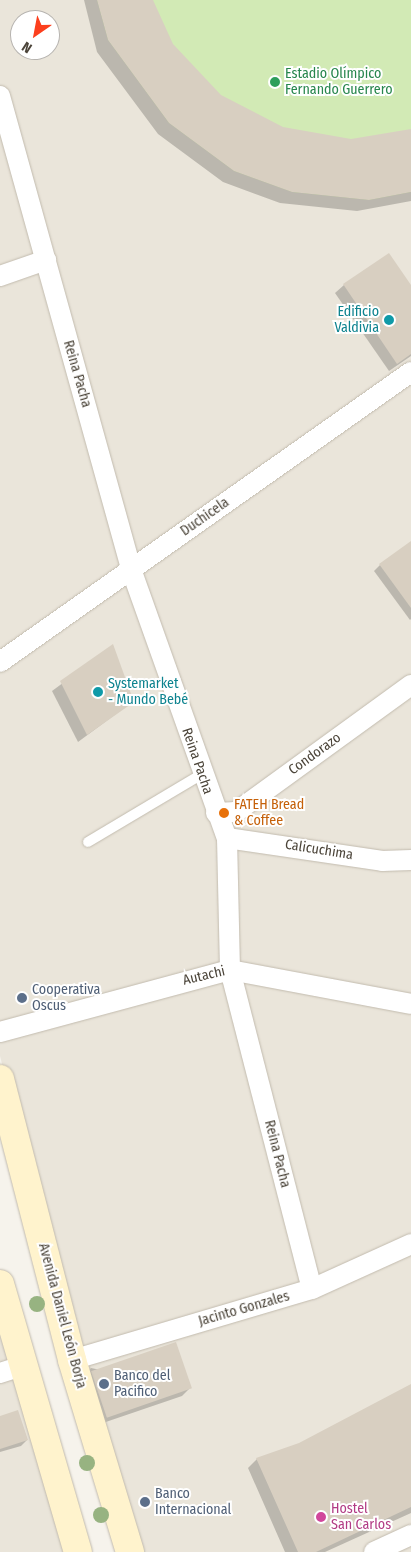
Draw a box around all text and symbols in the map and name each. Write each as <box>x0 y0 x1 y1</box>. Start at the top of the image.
north arrow <box>10 10 60 60</box>
text: N <box>19 38 35 57</box>
place label: Estadio Olímpico Fernando Guerrero <box>285 66 393 98</box>
marker: Estadio Olímpico Fernando Guerrero <box>269 76 281 88</box>
place label: Edificio Valdivia <box>334 304 379 336</box>
marker: Edificio Valdivia <box>383 314 395 326</box>
street label: Reina Pacha <box>59 338 95 410</box>
street label: Duchicela <box>177 494 233 540</box>
place label: Systemarket - Mundo Bebé <box>108 676 188 709</box>
marker: Systemarket - Mundo Bebé <box>92 686 104 698</box>
street label: Reina Pacha <box>178 726 216 796</box>
street label: Condorazo <box>286 729 344 779</box>
place label: FATEH Bread & Coffee <box>234 797 304 830</box>
marker: FATEH Bread & Coffee <box>218 807 230 819</box>
street label: Calicuchima <box>284 836 354 864</box>
street label: Autachi <box>181 963 227 989</box>
place label: Cooperativa Oscus <box>32 982 100 1014</box>
marker: Cooperativa Oscus <box>16 992 28 1004</box>
street label: Reina Pacha <box>260 1118 294 1190</box>
street label: Avenida Daniel León Borja <box>35 1242 89 1390</box>
street label: Jacinto Gonzales <box>197 1288 291 1330</box>
place label: Banco del Pacifico <box>114 1368 170 1400</box>
marker: Banco del Pacifico <box>98 1378 110 1390</box>
place label: Banco Internacional <box>155 1486 231 1518</box>
marker: Banco Internacional <box>139 1496 151 1508</box>
place label: Hostel San Carlos <box>331 1501 391 1534</box>
marker: Hostel San Carlos <box>315 1511 327 1523</box>

